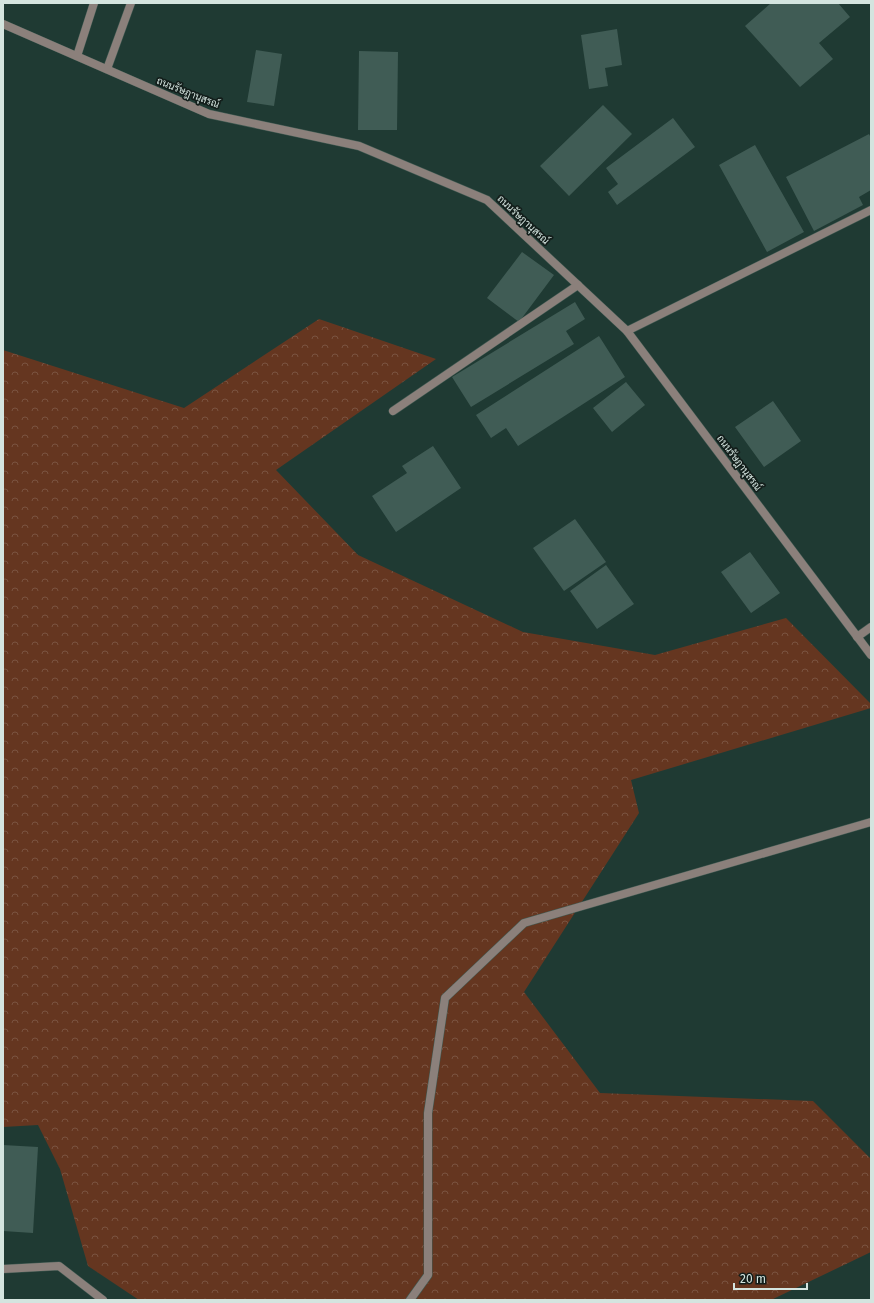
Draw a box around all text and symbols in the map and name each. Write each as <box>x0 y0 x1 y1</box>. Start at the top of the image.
street label: ถนนรัษฎานุสรณ์ <box>155 73 222 112</box>
street label: ถนนรัษฎานุสรณ์ <box>494 191 553 248</box>
street label: ถนนรัษฎานุสรณ์ <box>713 432 765 494</box>
scale bar <box>734 1265 807 1291</box>
text: 20 m <box>740 1272 766 1286</box>

